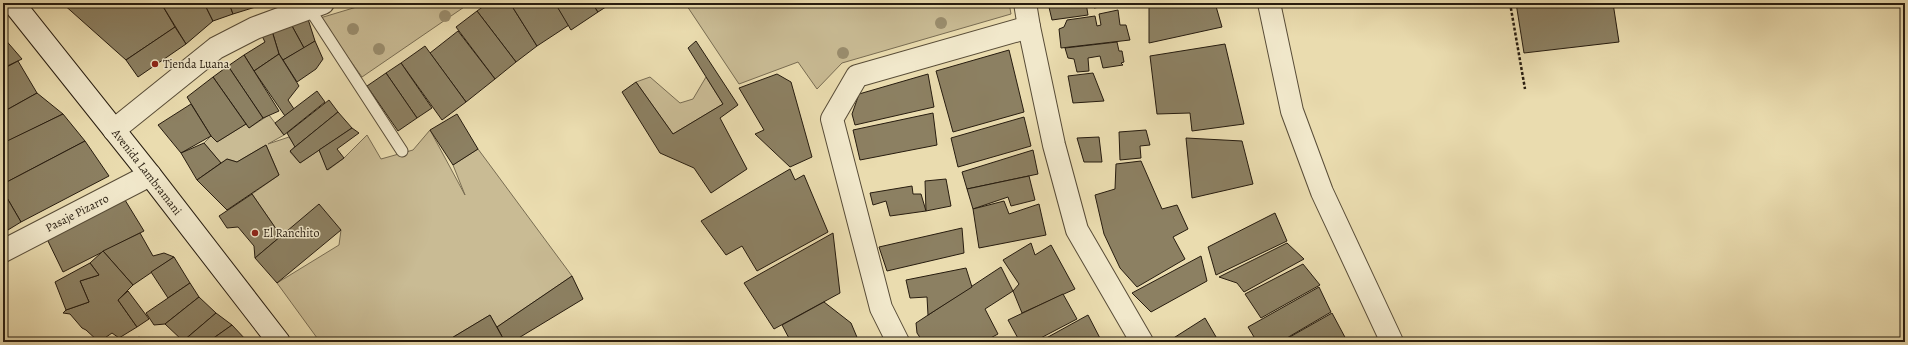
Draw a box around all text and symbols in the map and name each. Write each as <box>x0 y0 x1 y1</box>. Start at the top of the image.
place label: Tienda Luana <box>163 56 230 72</box>
marker: Tienda Luana <box>150 59 160 69</box>
street label: Avenida Lambramani <box>108 125 186 218</box>
street label: Pasaje Pizarro <box>43 190 111 236</box>
place label: El Ranchito <box>263 225 319 241</box>
marker: El Ranchito <box>250 228 260 238</box>

